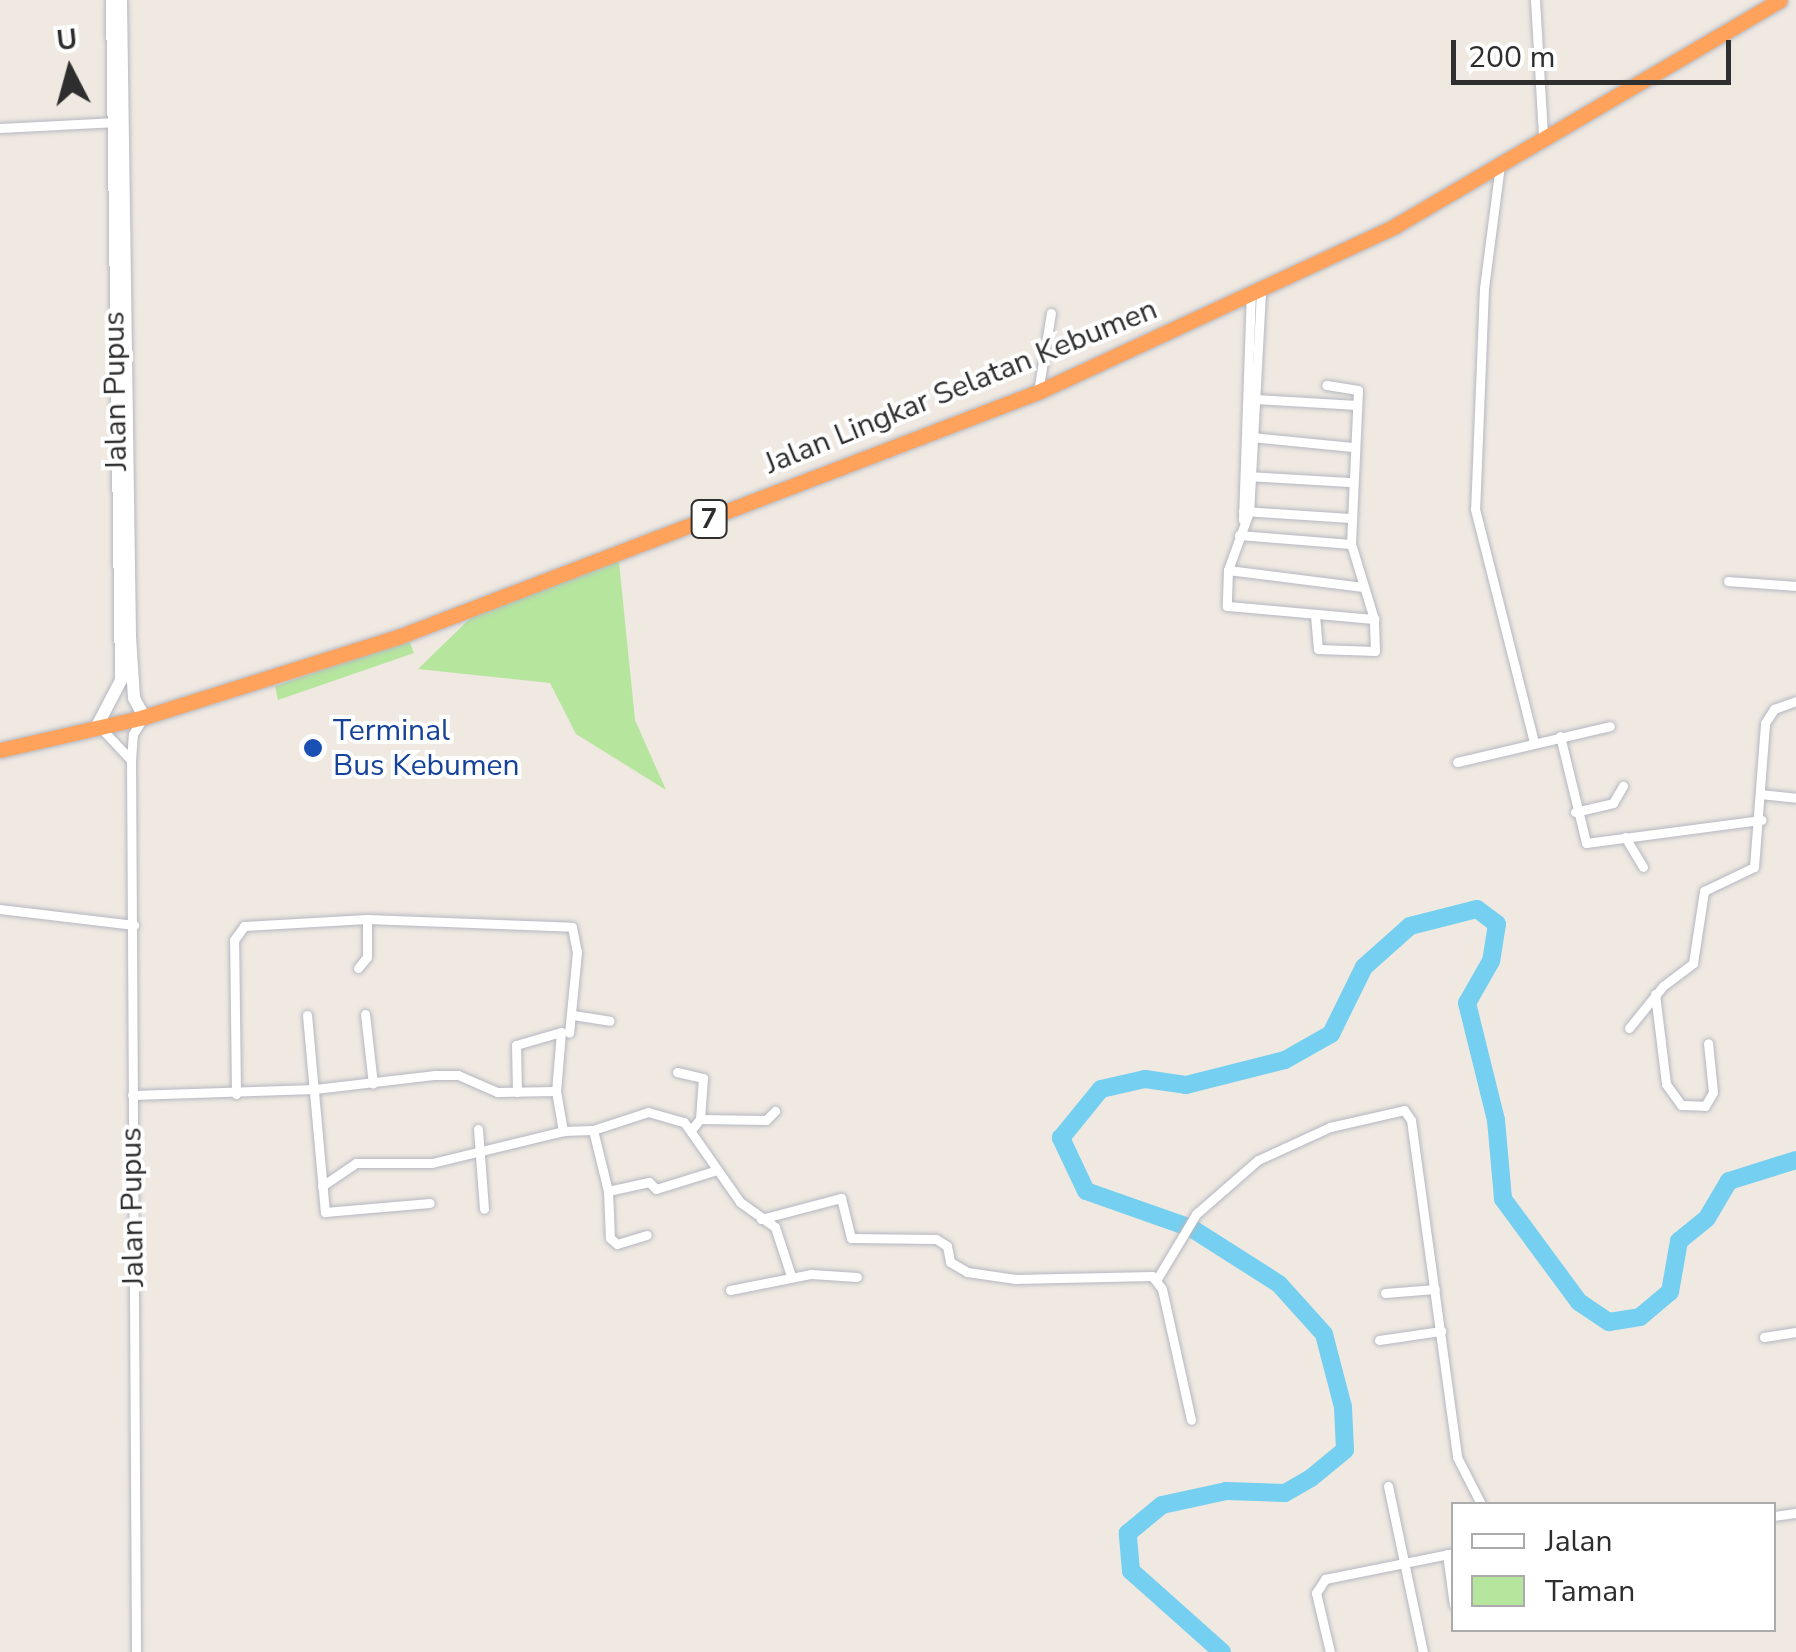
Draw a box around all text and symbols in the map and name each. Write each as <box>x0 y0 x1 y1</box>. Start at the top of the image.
north arrow <box>20 20 120 120</box>
text: U <box>55 20 79 60</box>
scale bar <box>1456 20 1736 82</box>
text: 200 m <box>1468 37 1555 78</box>
street label: Jalan Lingkar Selatan Kebumen <box>760 292 1162 482</box>
street label: Jalan Pupus <box>97 311 135 471</box>
road number: 7 <box>689 496 729 542</box>
place label: Terminal Bus Kebumen <box>333 713 520 784</box>
marker: Terminal Bus Kebumen <box>302 737 324 759</box>
street label: Jalan Pupus <box>114 1127 152 1287</box>
legend <box>1451 1502 1776 1632</box>
text: Jalan <box>1545 1521 1612 1562</box>
text: Taman <box>1545 1571 1635 1612</box>

